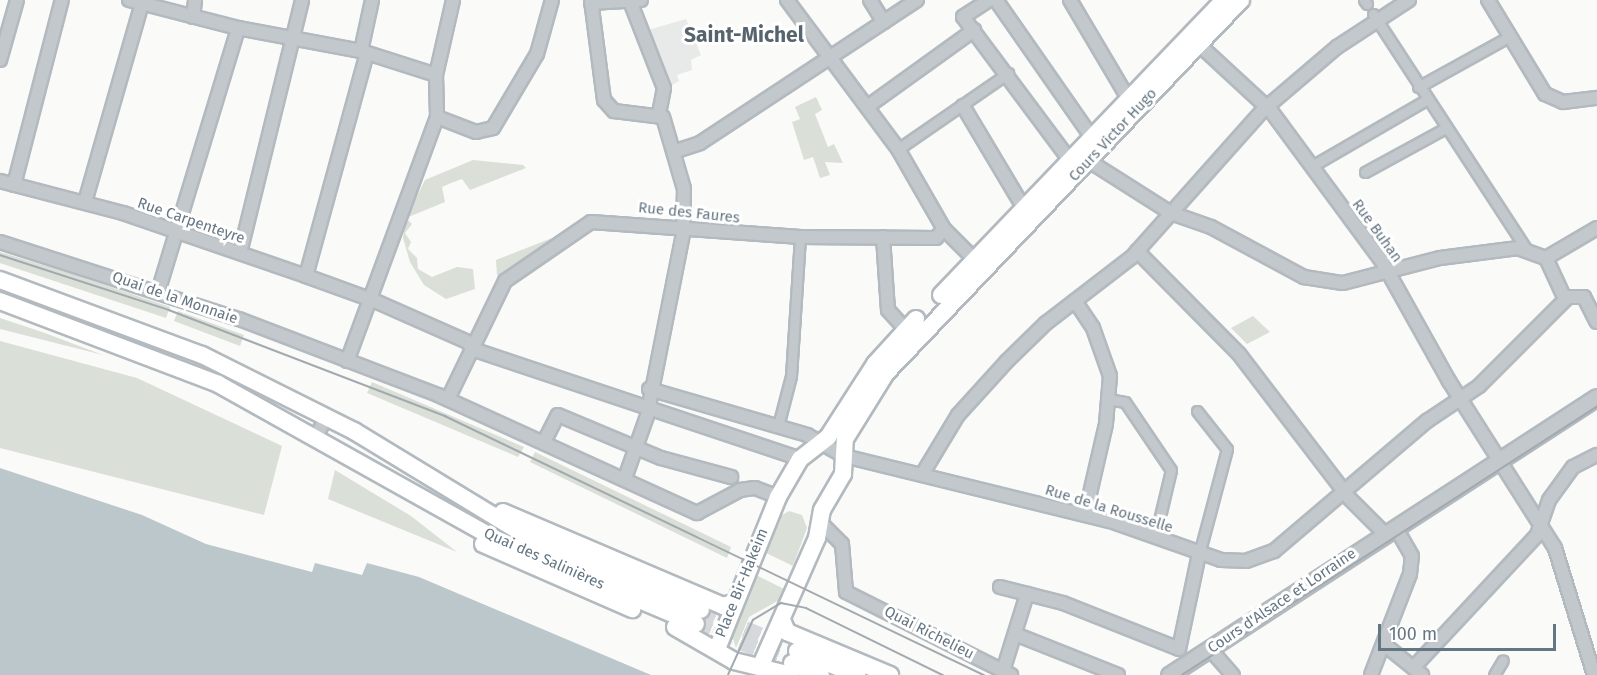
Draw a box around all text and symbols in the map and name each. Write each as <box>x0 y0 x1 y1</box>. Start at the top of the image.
district label: Saint-Michel <box>684 22 804 48</box>
street label: Cours Victor Hugo <box>1065 85 1161 185</box>
street label: Rue Carpenteyre <box>135 194 247 248</box>
street label: Rue Buhan <box>1348 196 1406 266</box>
street label: Rue des Faures <box>637 199 741 227</box>
street label: Quai de la Monnaie <box>110 268 240 328</box>
street label: Rue de la Rousselle <box>1043 481 1175 537</box>
street label: Quai des Salinières <box>481 524 607 594</box>
street label: Place Bir-Hakeim <box>712 526 772 640</box>
street label: Cours d'Alsace et Lorraine <box>1205 545 1359 657</box>
street label: Quai Richelieu <box>881 603 977 663</box>
scale bar <box>1381 612 1560 650</box>
text: 100 m <box>1389 623 1437 645</box>

